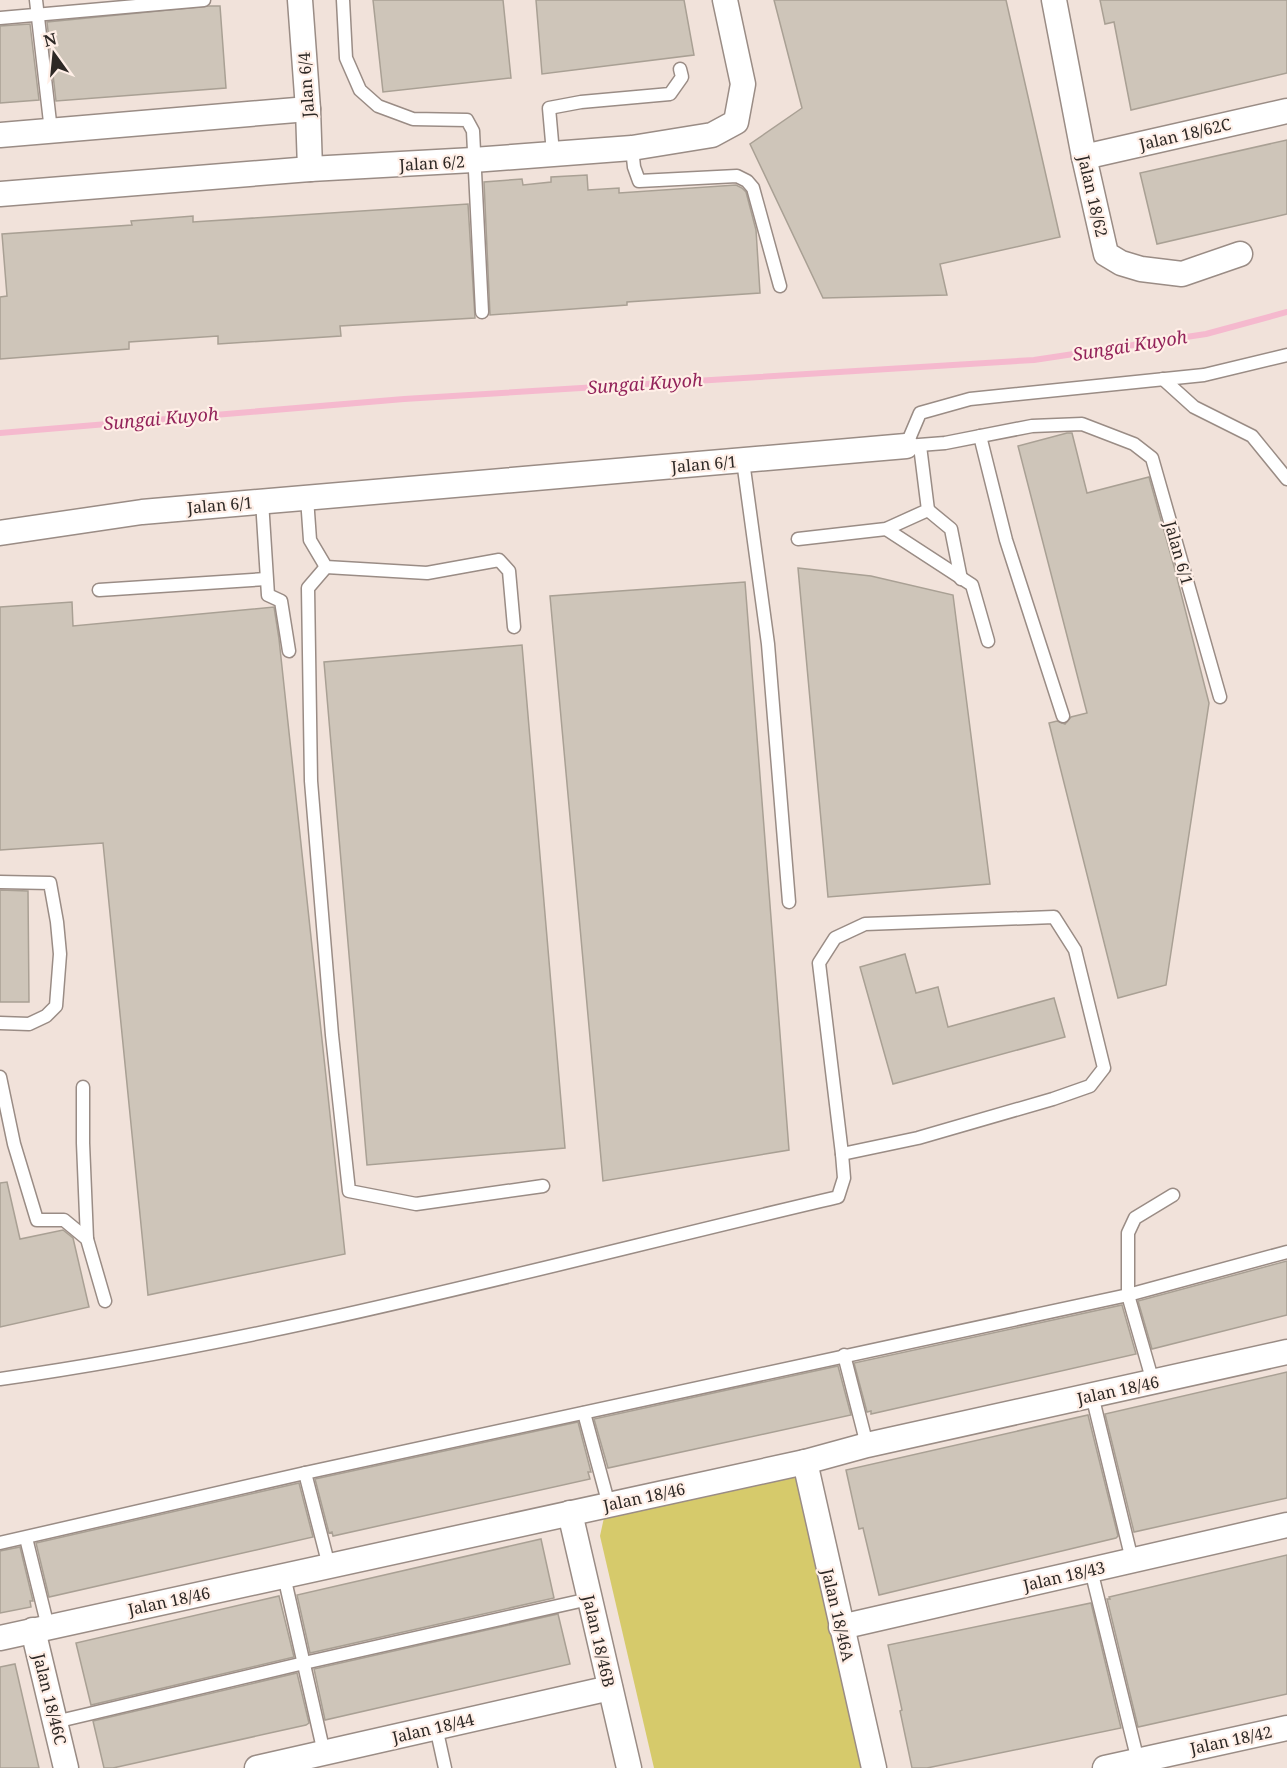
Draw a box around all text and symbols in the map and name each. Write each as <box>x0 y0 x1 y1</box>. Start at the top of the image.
north arrow <box>24 24 84 84</box>
text: N <box>41 27 59 52</box>
street label: Jalan 6/4 <box>293 51 319 120</box>
street label: Jalan 18/62C <box>1136 113 1233 155</box>
street label: Jalan 6/2 <box>398 150 465 176</box>
street label: Jalan 18/62 <box>1073 152 1113 239</box>
water label: Sungai Kuyoh <box>1071 324 1189 366</box>
water label: Sungai Kuyoh <box>586 367 704 399</box>
water label: Sungai Kuyoh <box>102 401 220 435</box>
street label: Jalan 6/1 <box>669 450 738 478</box>
street label: Jalan 6/1 <box>185 491 254 519</box>
street label: Jalan 6/1 <box>1159 517 1199 588</box>
street label: Jalan 18/46 <box>1074 1371 1161 1410</box>
street label: Jalan 18/46 <box>600 1478 687 1517</box>
street label: Jalan 18/43 <box>1020 1556 1107 1596</box>
street label: Jalan 18/46A <box>816 1565 860 1664</box>
street label: Jalan 18/46 <box>125 1582 212 1621</box>
street label: Jalan 18/46B <box>577 1592 620 1689</box>
street label: Jalan 18/46C <box>28 1650 72 1747</box>
street label: Jalan 18/44 <box>389 1708 476 1748</box>
street label: Jalan 18/42 <box>1187 1721 1274 1760</box>

